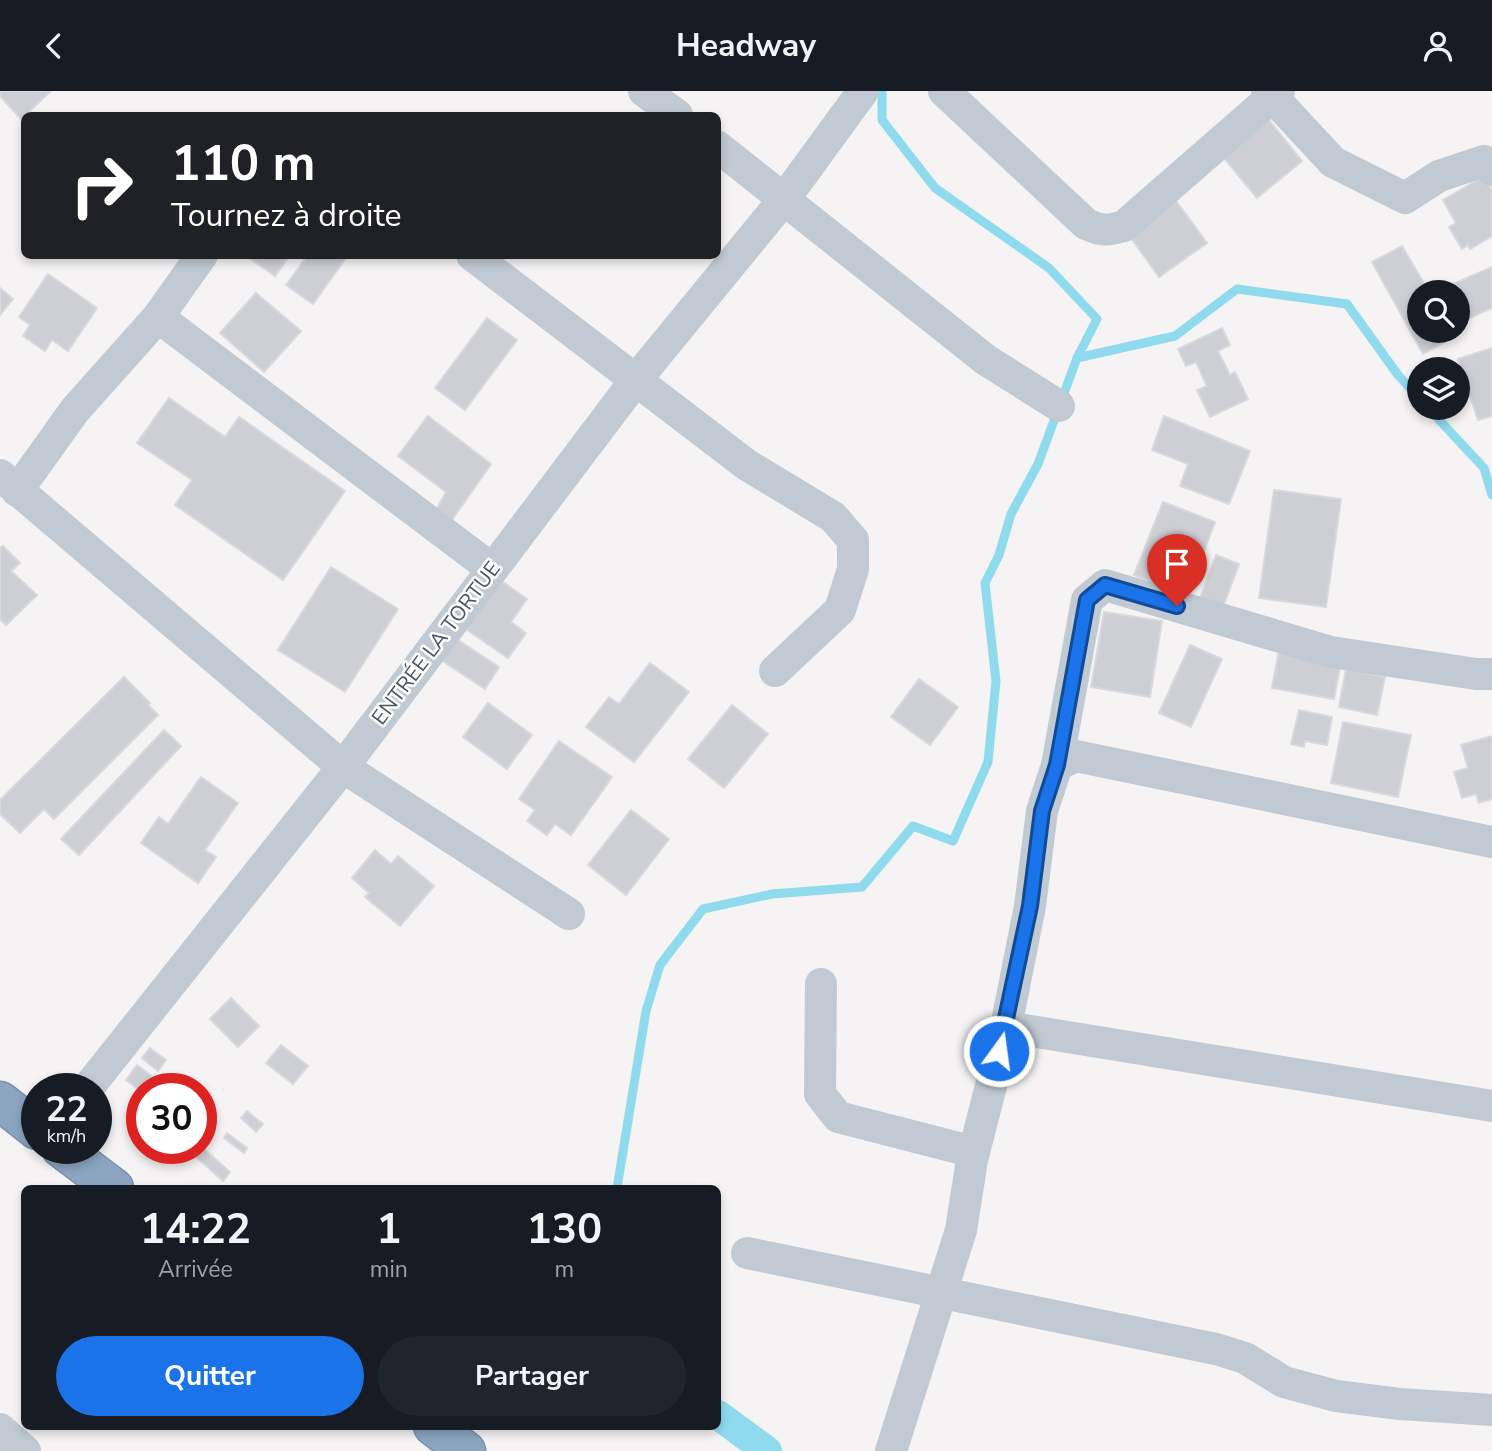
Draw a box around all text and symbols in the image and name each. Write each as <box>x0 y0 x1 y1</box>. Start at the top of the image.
text: Headway <box>676 24 816 67</box>
icon: back <box>35 27 73 65</box>
icon: person <box>1419 27 1457 65</box>
text: 110 m <box>171 130 315 197</box>
icon: right <box>56 140 147 231</box>
text: Tournez à droite <box>171 194 402 237</box>
map controls <box>1407 280 1470 420</box>
button: search <box>1407 280 1470 343</box>
button: layers <box>1407 357 1470 420</box>
pin <box>1147 534 1207 606</box>
icon: arrive <box>1158 545 1196 583</box>
street label: ENTRÉE LA TORTUE <box>365 556 507 730</box>
position arrow <box>962 1014 1036 1088</box>
speed limit sign: 30 <box>126 1073 217 1164</box>
text: 22 <box>45 1086 88 1133</box>
text: km/h <box>47 1124 86 1148</box>
text: 14:22 <box>140 1201 251 1258</box>
text: 1 <box>376 1201 401 1258</box>
text: 130 <box>527 1201 602 1258</box>
text: Arrivée <box>158 1254 233 1285</box>
text: min <box>370 1254 408 1285</box>
text: m <box>555 1254 574 1285</box>
button: Quitter <box>56 1336 364 1416</box>
button: Partager <box>378 1336 686 1416</box>

